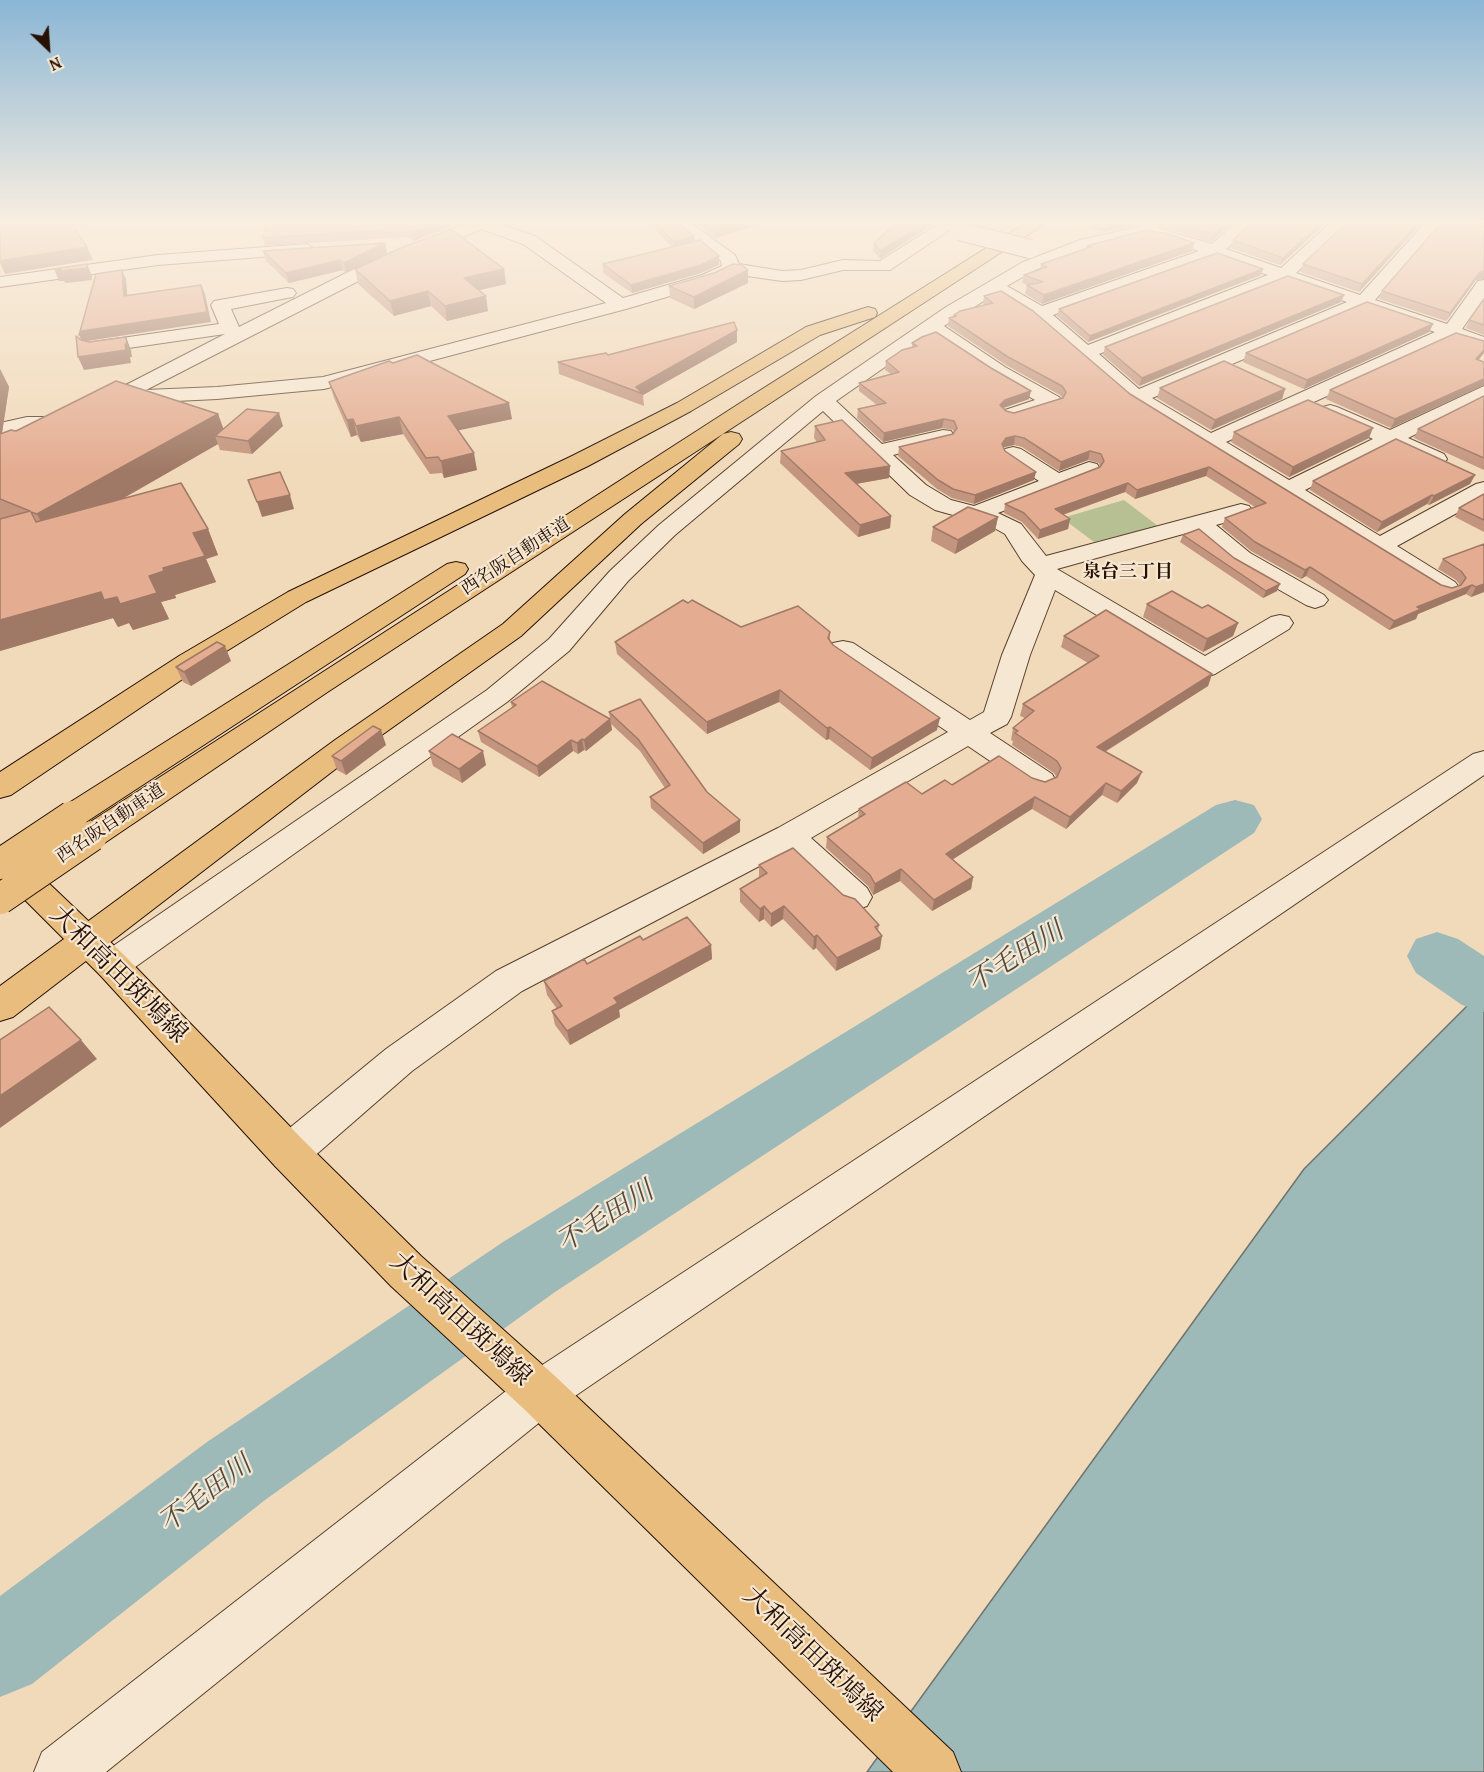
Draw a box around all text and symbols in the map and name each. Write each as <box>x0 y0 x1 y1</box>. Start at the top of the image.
north arrow <box>18 18 78 78</box>
text: N <box>46 51 66 77</box>
street label: 西名阪自動車道 <box>457 514 575 600</box>
district label: 泉台三丁目 <box>1083 561 1173 583</box>
street label: 西名阪自動車道 <box>53 780 169 868</box>
street label: 大和高田斑鳩線 <box>43 900 193 1050</box>
water label: 不毛田川 <box>962 916 1070 1000</box>
water label: 不毛田川 <box>552 1176 660 1260</box>
street label: 大和高田斑鳩線 <box>383 1247 537 1393</box>
water label: 不毛田川 <box>153 1450 259 1540</box>
street label: 大和高田斑鳩線 <box>736 1581 888 1729</box>

